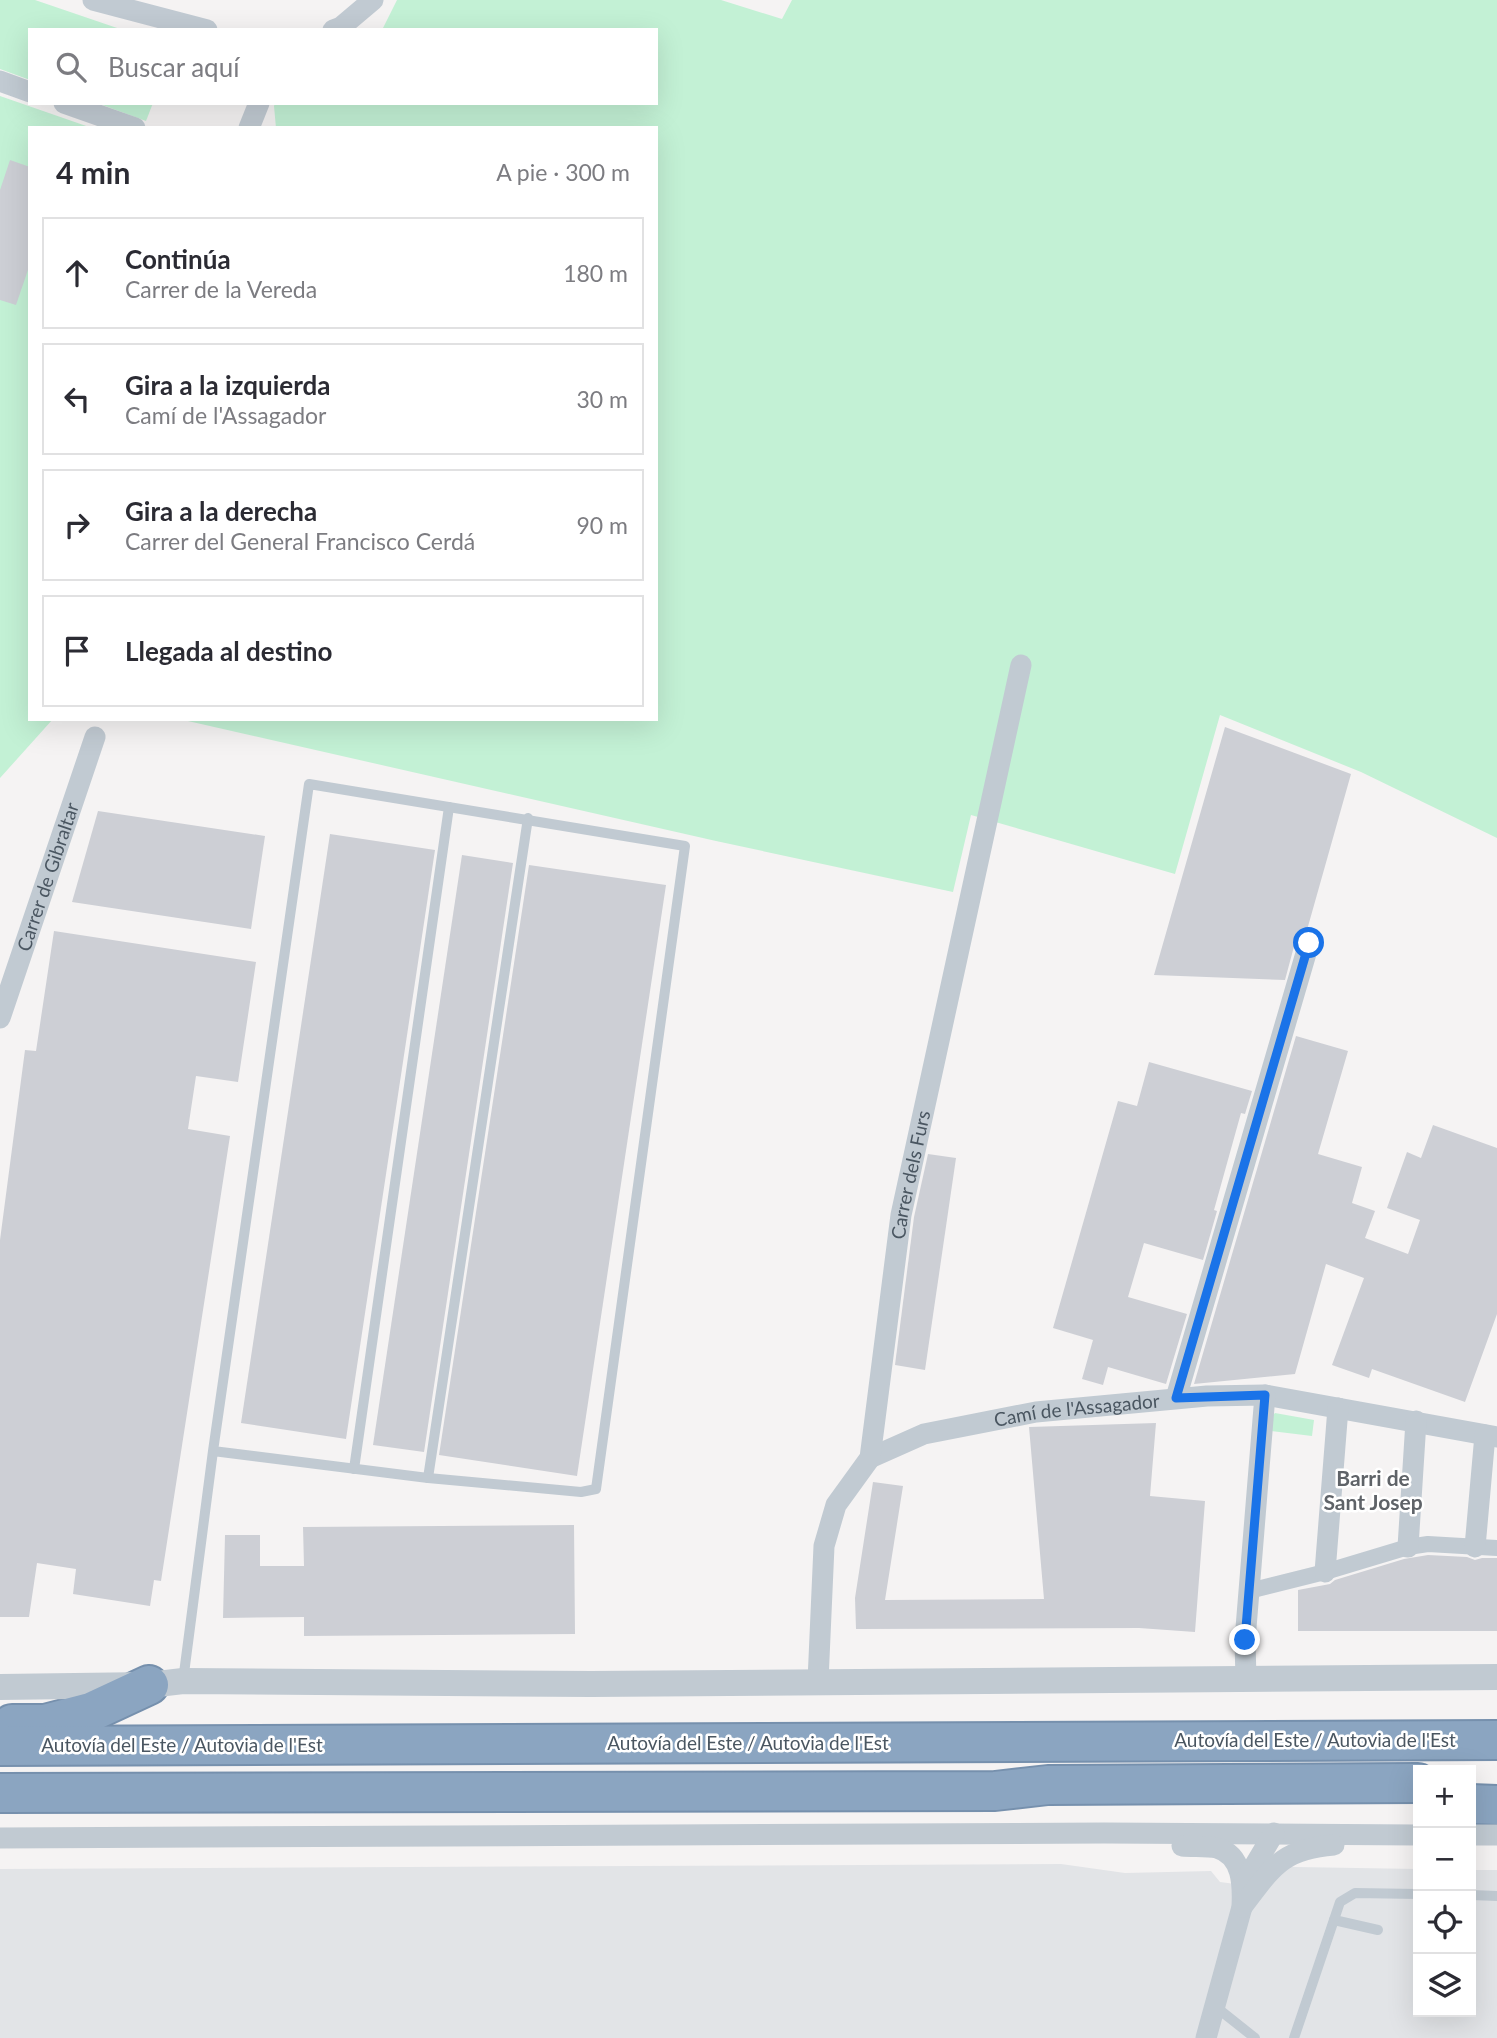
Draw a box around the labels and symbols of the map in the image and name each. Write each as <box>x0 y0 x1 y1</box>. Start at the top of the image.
street label: Carrer de Gibraltar <box>11 799 83 954</box>
route start <box>1293 927 1324 958</box>
street label: Carrer dels Furs <box>886 1108 934 1241</box>
street label: Camí de l'Assagador <box>992 1388 1161 1431</box>
district label: Barri de Sant Josep <box>1323 1465 1423 1514</box>
route end <box>1229 1624 1260 1655</box>
street label: Autovía del Este / Autovia de l'Est <box>1174 1728 1456 1751</box>
street label: Autovía del Este / Autovia de l'Est <box>607 1731 889 1754</box>
street label: Autovía del Este / Autovia de l'Est <box>41 1733 323 1756</box>

